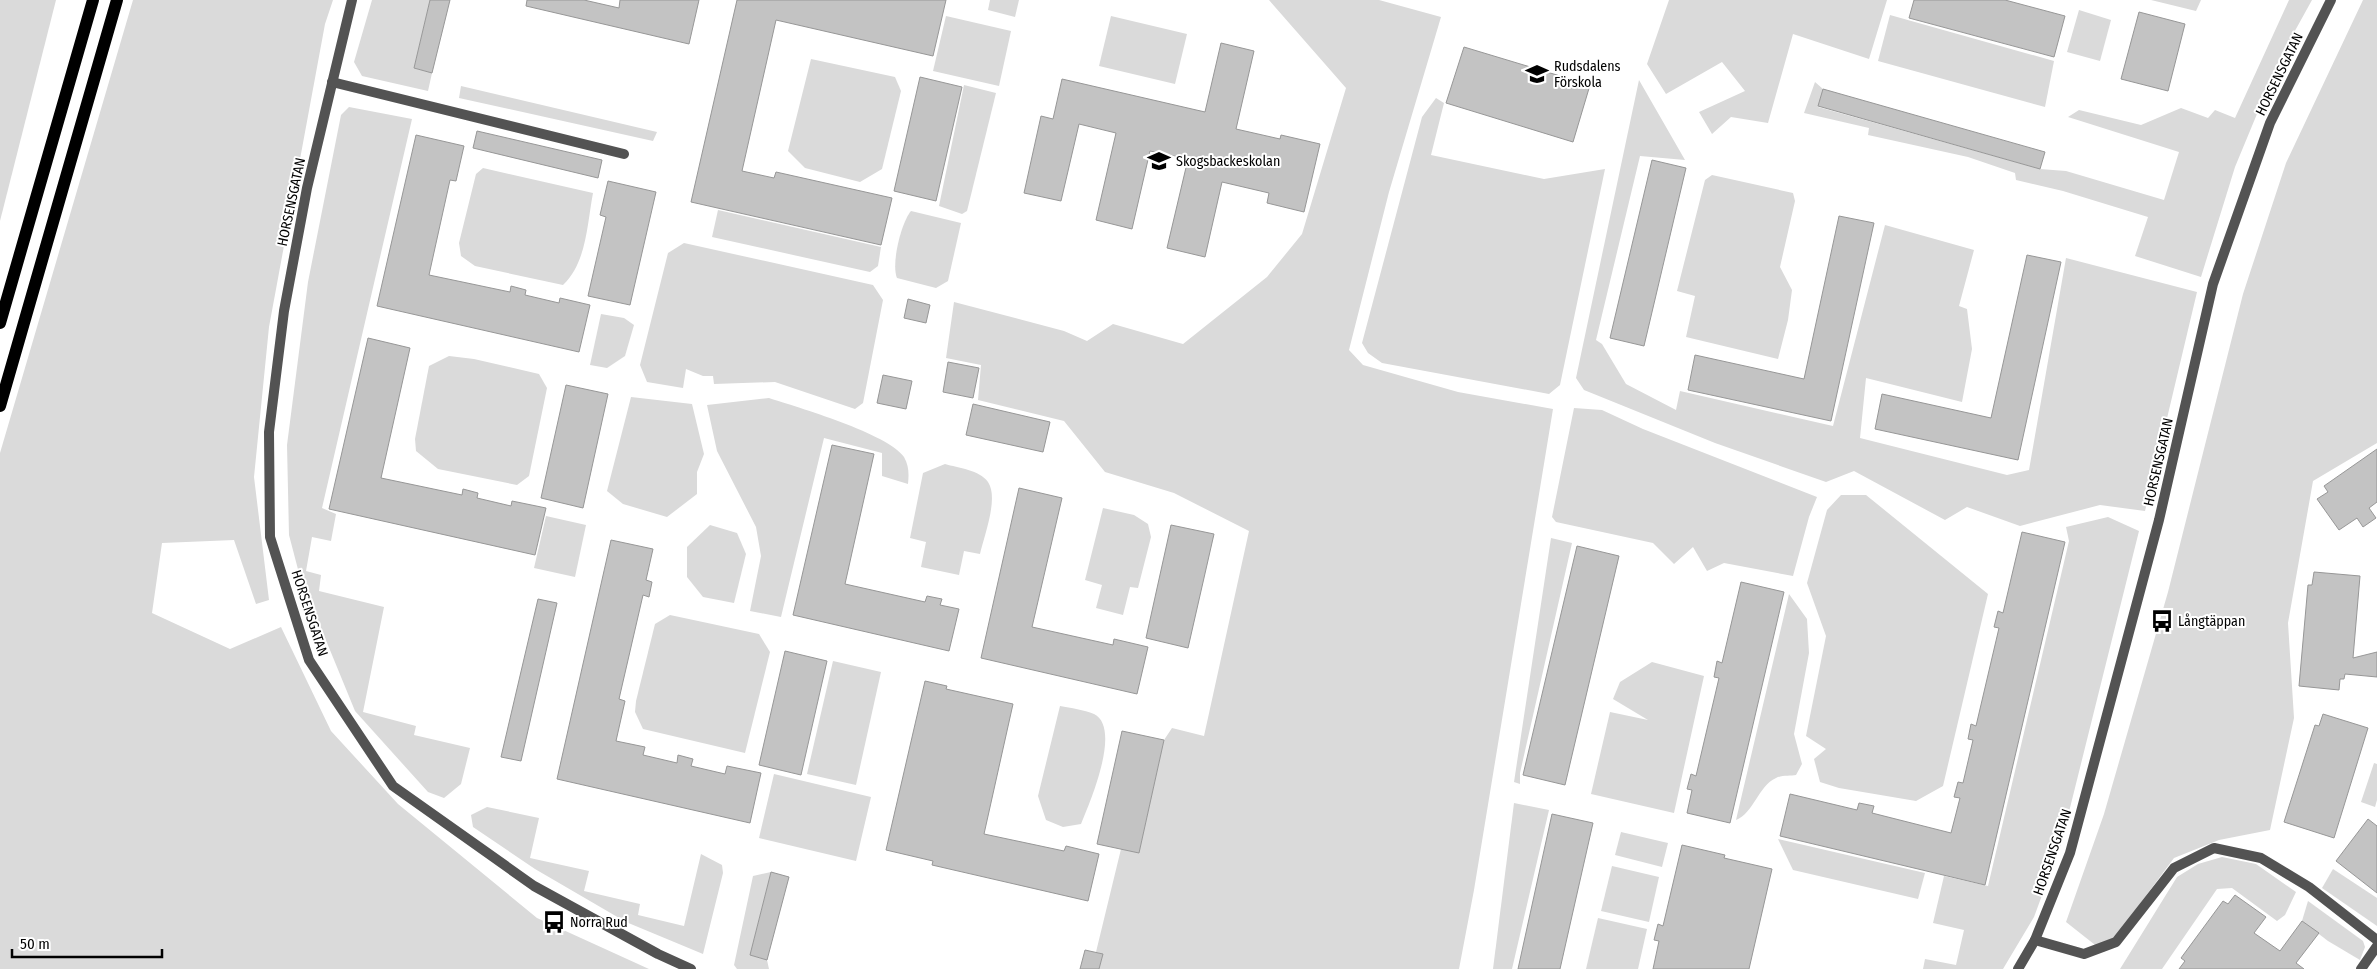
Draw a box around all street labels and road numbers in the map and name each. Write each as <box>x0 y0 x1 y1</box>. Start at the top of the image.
street label: HORSENSGATAN <box>2252 30 2307 118</box>
street label: HORSENSGATAN <box>274 156 309 248</box>
street label: HORSENSGATAN <box>2140 416 2177 508</box>
street label: HORSENSGATAN <box>288 568 332 659</box>
street label: HORSENSGATAN <box>2030 807 2075 898</box>

